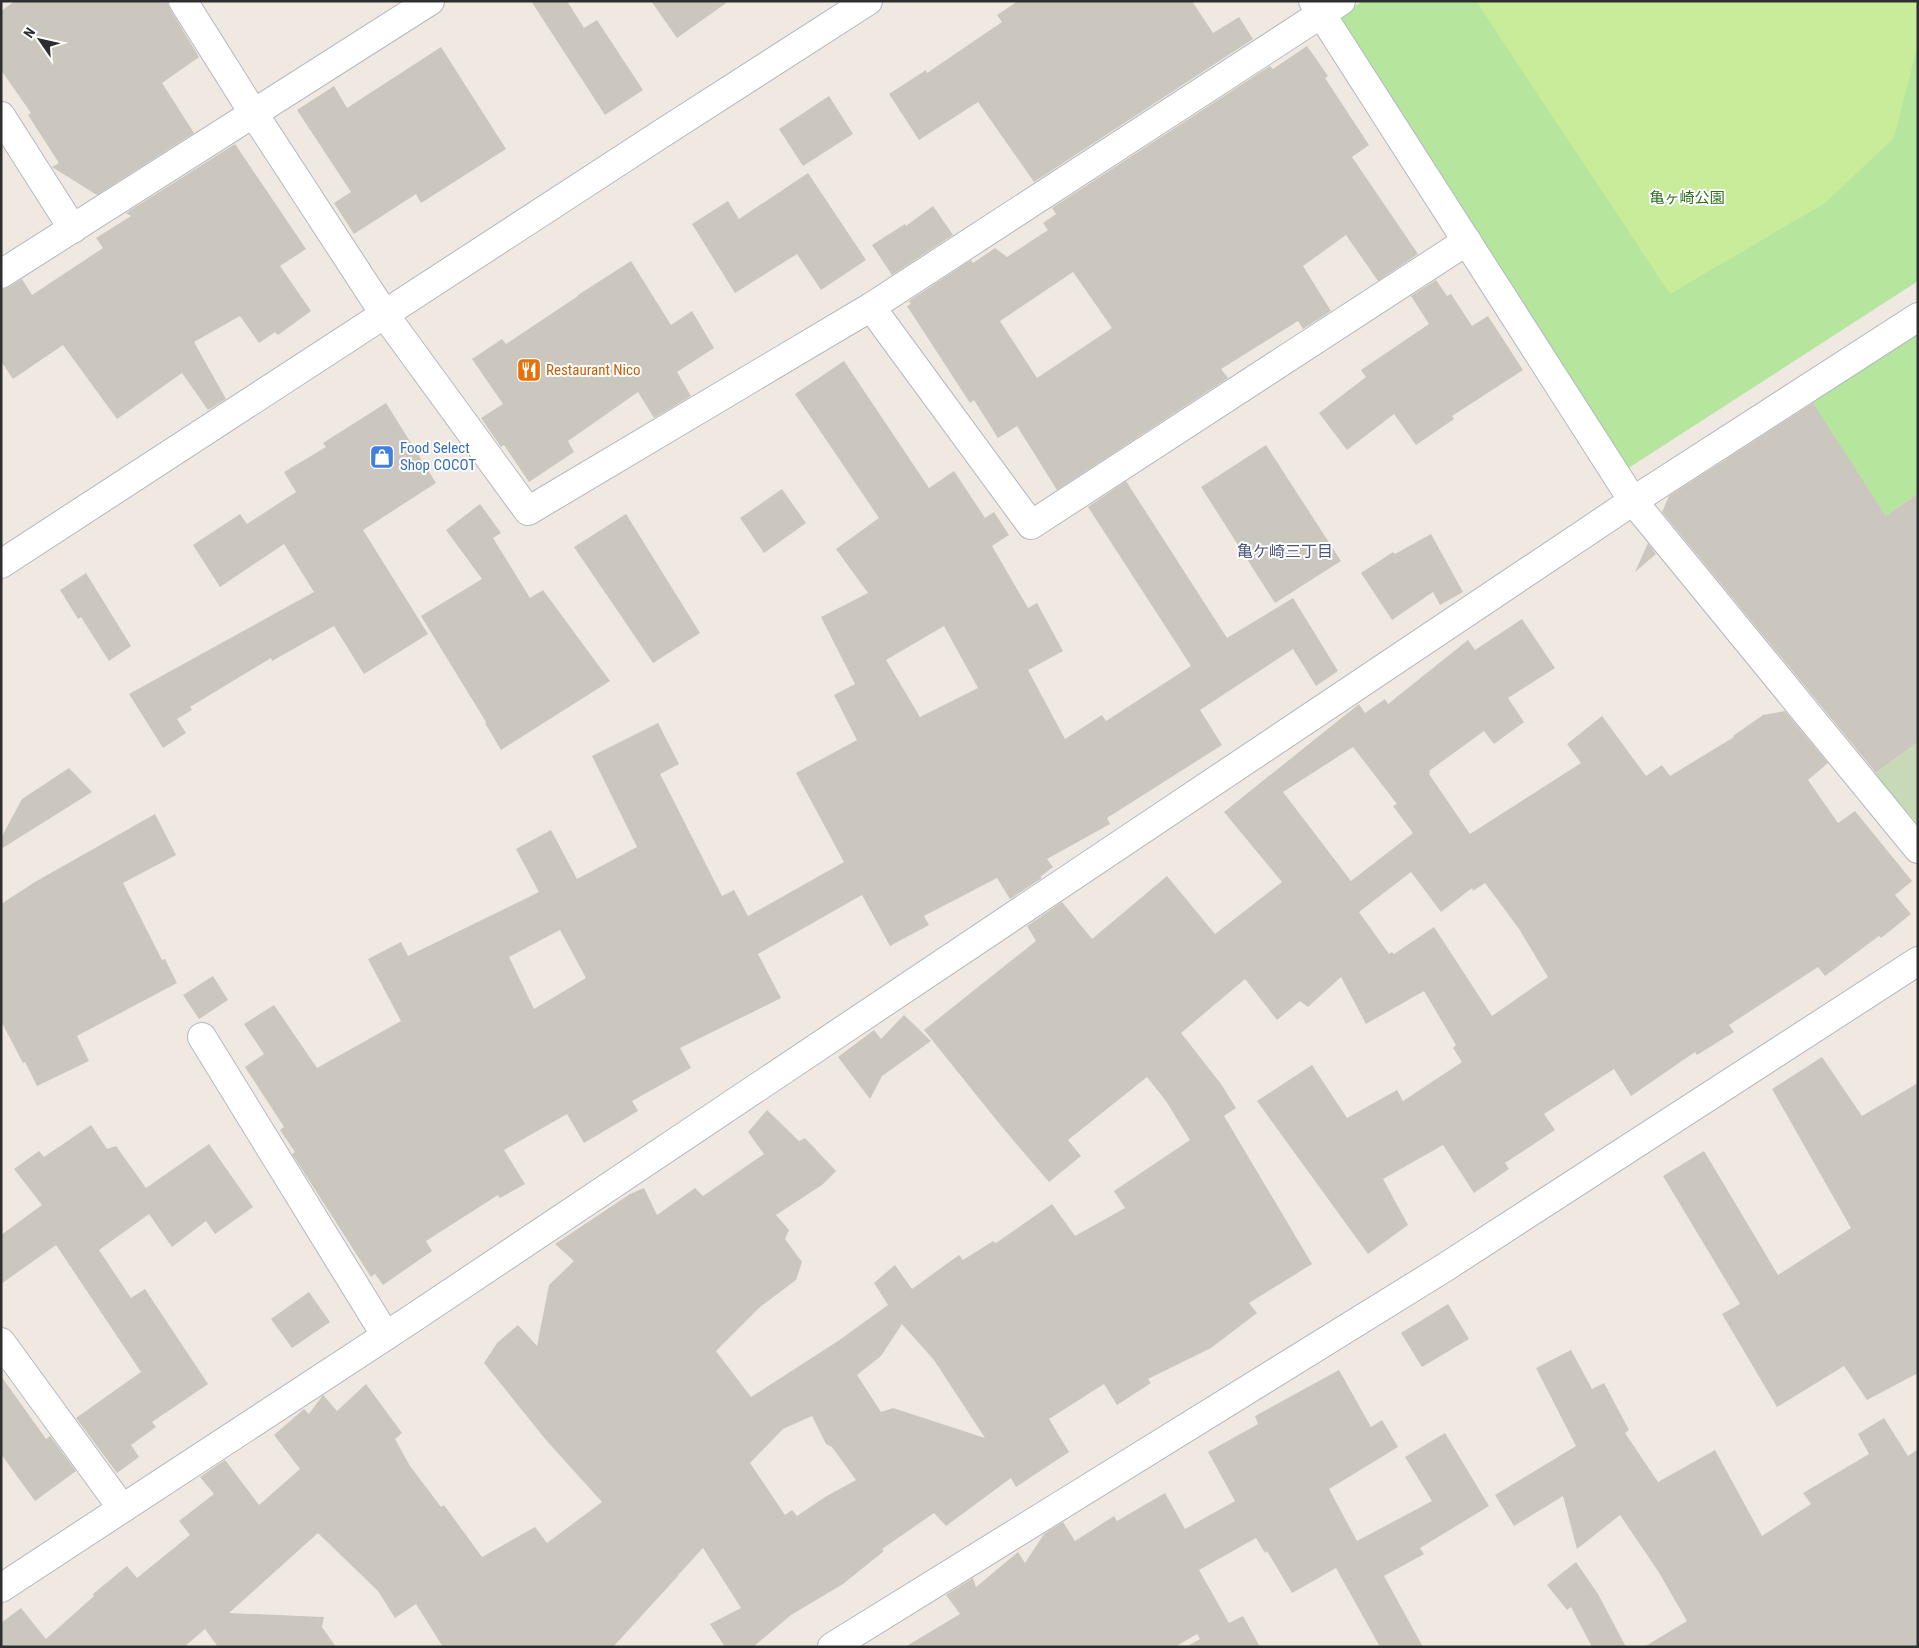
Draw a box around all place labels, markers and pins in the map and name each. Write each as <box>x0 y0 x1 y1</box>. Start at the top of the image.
restaurant icon: Restaurant Nico <box>516 357 542 383</box>
place label: Restaurant Nico <box>546 361 641 379</box>
place label: Food Select Shop COCOT <box>400 439 476 474</box>
shop icon: Food Select Shop COCOT <box>369 444 395 470</box>

